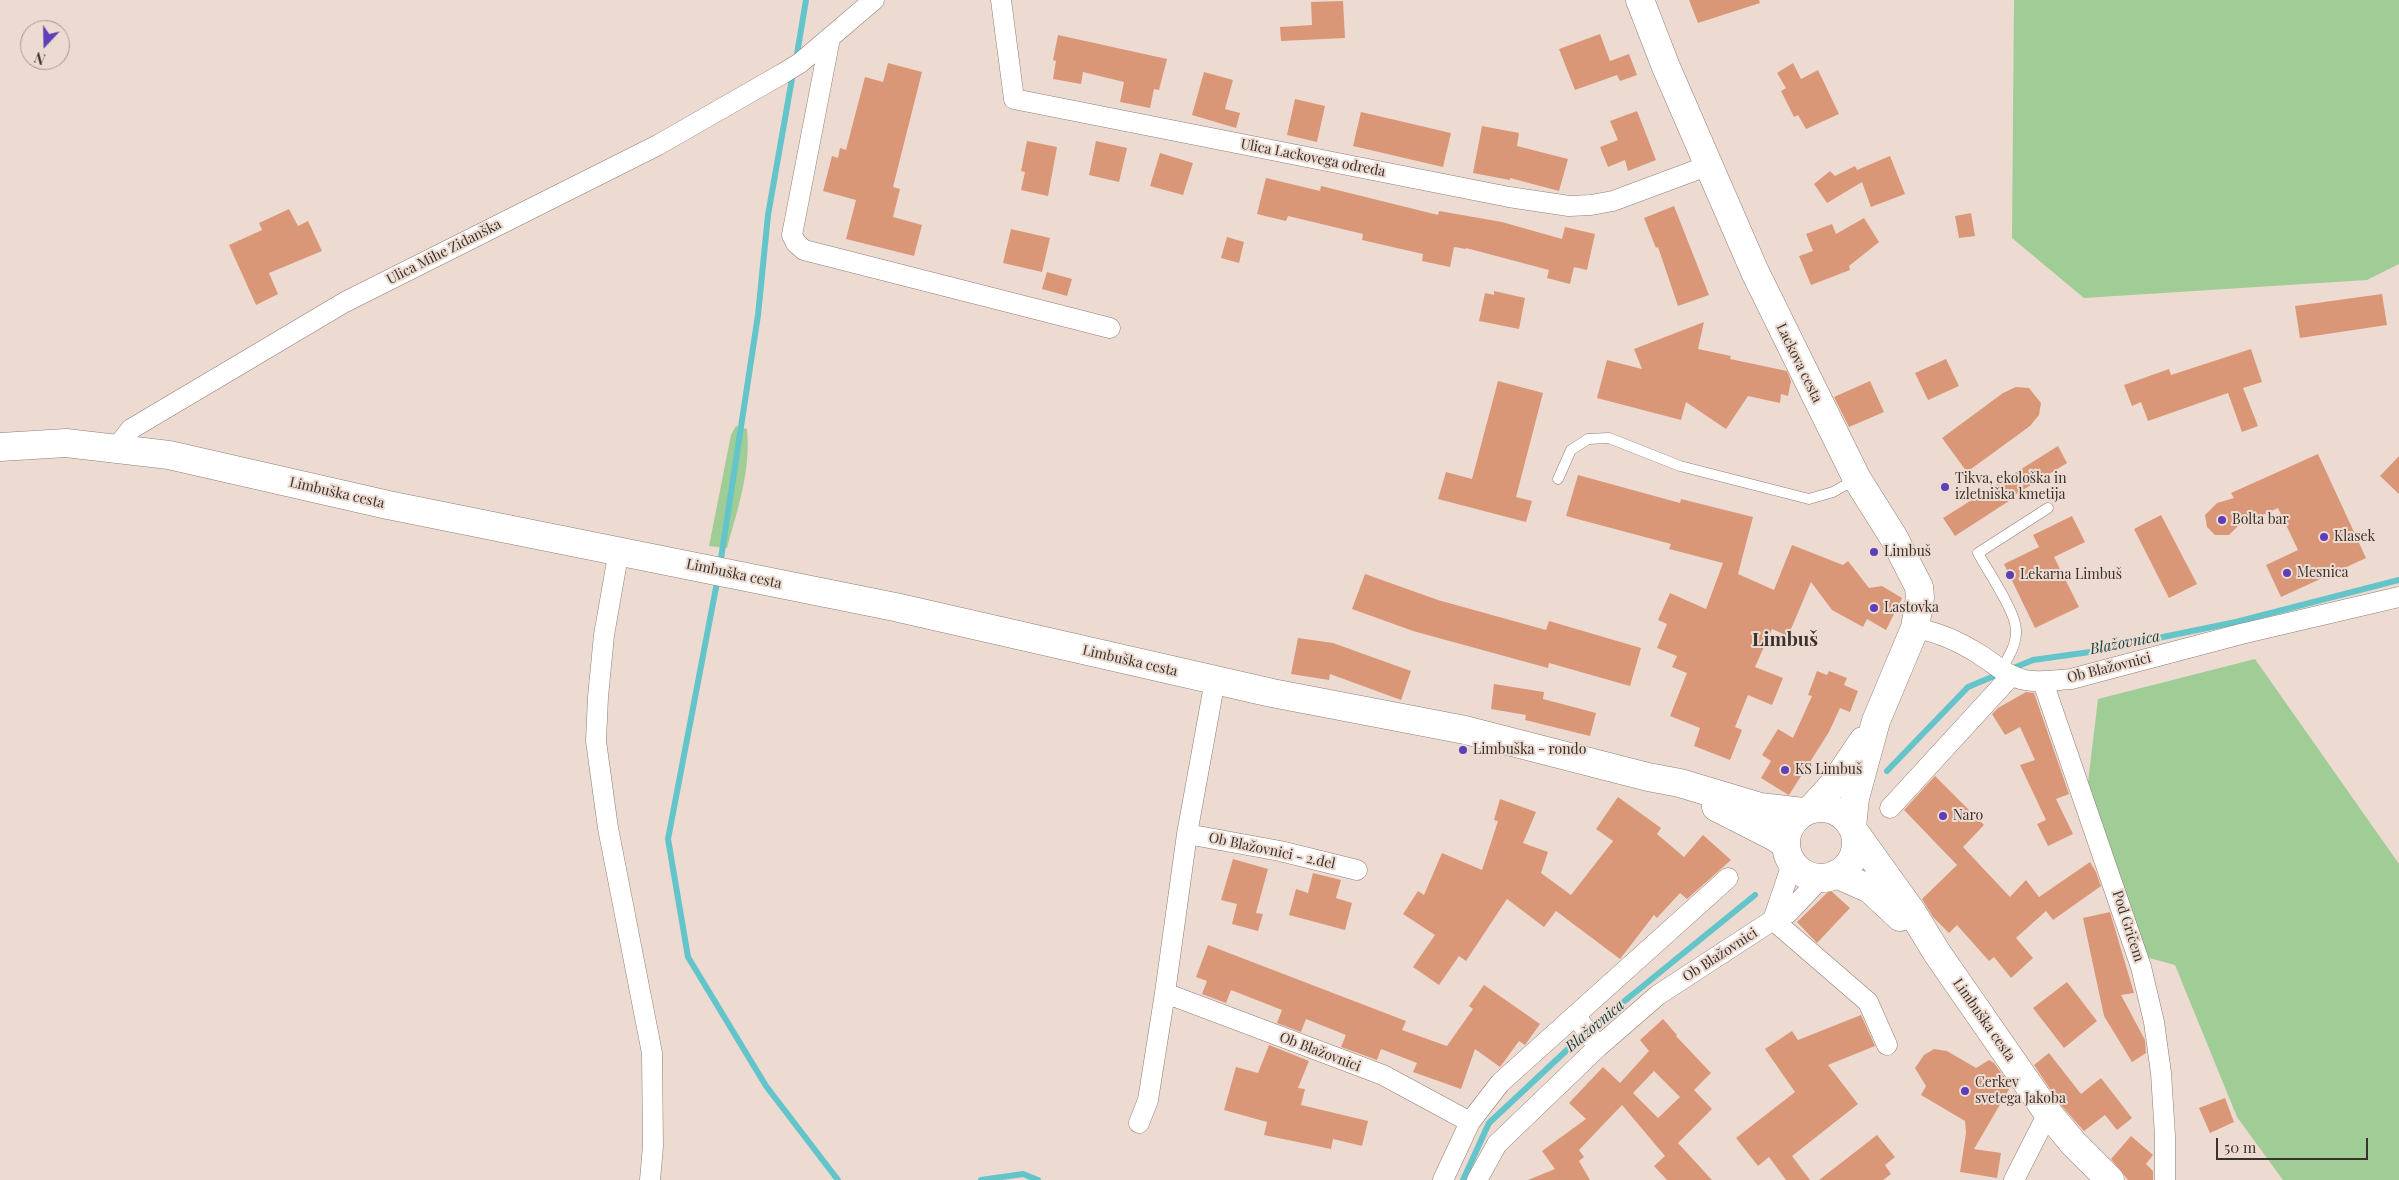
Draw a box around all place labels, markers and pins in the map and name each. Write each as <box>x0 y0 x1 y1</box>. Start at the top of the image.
place label: Tikva, ekološka in izletniška kmetija <box>1955 471 2067 504</box>
marker: Tikva, ekološka in izletniška kmetija <box>1939 481 1951 493</box>
place label: Bolta bar <box>2232 512 2289 528</box>
marker: Bolta bar <box>2216 514 2228 526</box>
place label: Klasek <box>2334 529 2375 545</box>
marker: Klasek <box>2318 531 2330 543</box>
place label: Limbuš <box>1884 544 1931 560</box>
marker: Limbuš <box>1868 546 1880 558</box>
place label: Mesnica <box>2297 565 2349 581</box>
place label: Lekarna Limbuš <box>2020 567 2122 583</box>
marker: Mesnica <box>2281 567 2293 579</box>
marker: Lekarna Limbuš <box>2004 569 2016 581</box>
place label: Lastovka <box>1884 600 1939 616</box>
marker: Lastovka <box>1868 602 1880 614</box>
place label: Limbuška - rondo <box>1473 742 1586 758</box>
marker: Limbuška - rondo <box>1457 744 1469 756</box>
place label: KS Limbuš <box>1795 762 1862 778</box>
marker: KS Limbuš <box>1779 764 1791 776</box>
place label: Naro <box>1953 808 1983 824</box>
marker: Naro <box>1937 810 1949 822</box>
place label: Cerkev svetega Jakoba <box>1975 1075 2066 1108</box>
marker: Cerkev svetega Jakoba <box>1959 1085 1971 1097</box>

